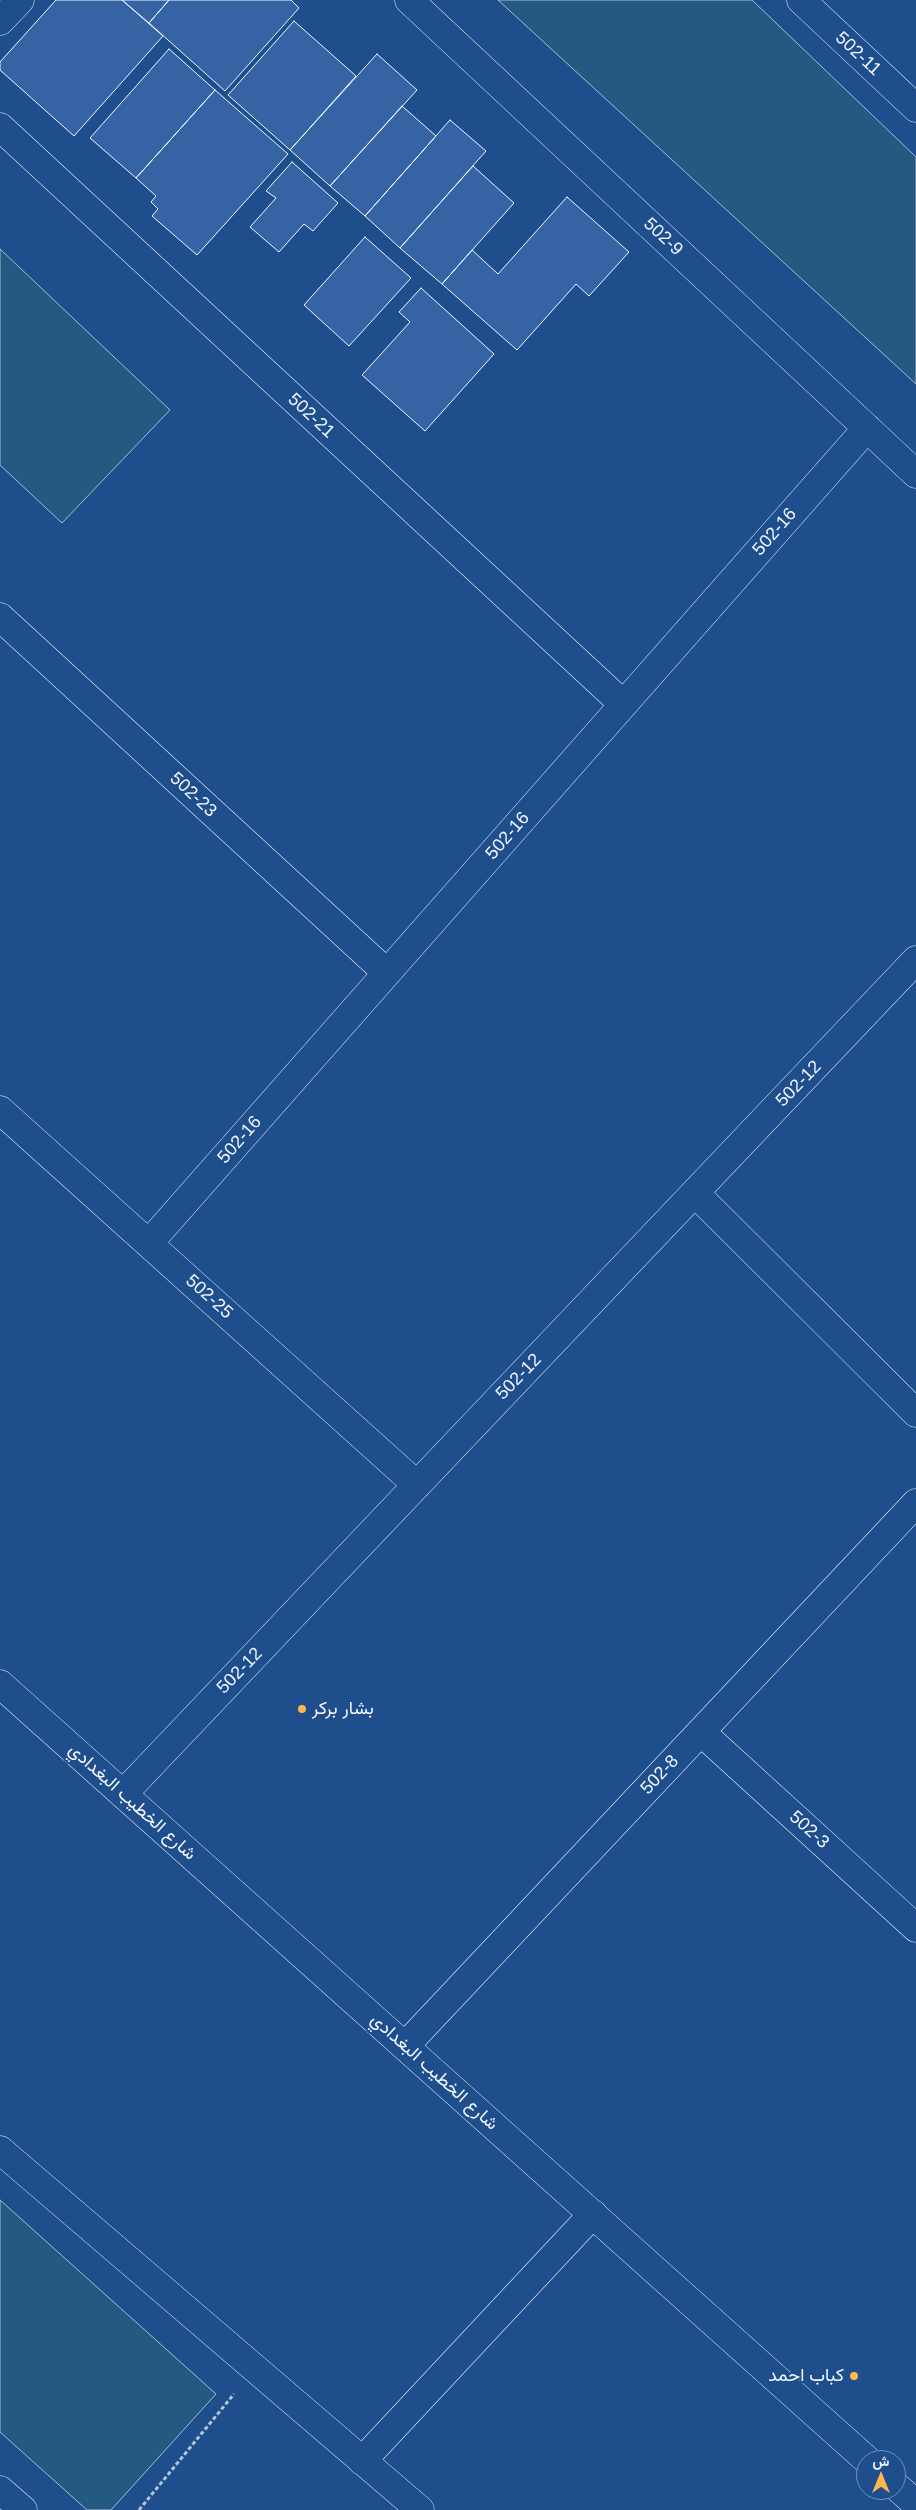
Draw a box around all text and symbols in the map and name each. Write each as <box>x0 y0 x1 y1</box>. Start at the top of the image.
street label: 502-11 <box>831 27 885 81</box>
street label: 502-9 <box>639 213 687 261</box>
street label: 502-21 <box>283 389 339 443</box>
street label: 502-16 <box>748 504 802 560</box>
street label: 502-23 <box>165 768 221 822</box>
street label: 502-16 <box>481 808 535 864</box>
street label: 502-12 <box>772 1056 826 1112</box>
street label: 502-16 <box>213 1112 267 1168</box>
street label: 502-25 <box>181 1270 237 1324</box>
street label: 502-12 <box>492 1349 546 1405</box>
street label: 502-12 <box>213 1643 267 1699</box>
place label: بشار بركر <box>312 1698 374 1720</box>
marker: بشار بركر <box>296 1703 308 1715</box>
street label: شارع الخطيب البغدادي <box>64 1739 200 1865</box>
street label: 502-8 <box>636 1751 684 1799</box>
street label: 502-3 <box>785 1807 833 1853</box>
street label: شارع الخطيب البغدادي <box>366 2009 502 2135</box>
place label: كباب احمد <box>768 2365 844 2387</box>
marker: كباب احمد <box>848 2370 860 2382</box>
north arrow <box>856 2450 906 2500</box>
text: ش <box>873 2453 889 2469</box>

